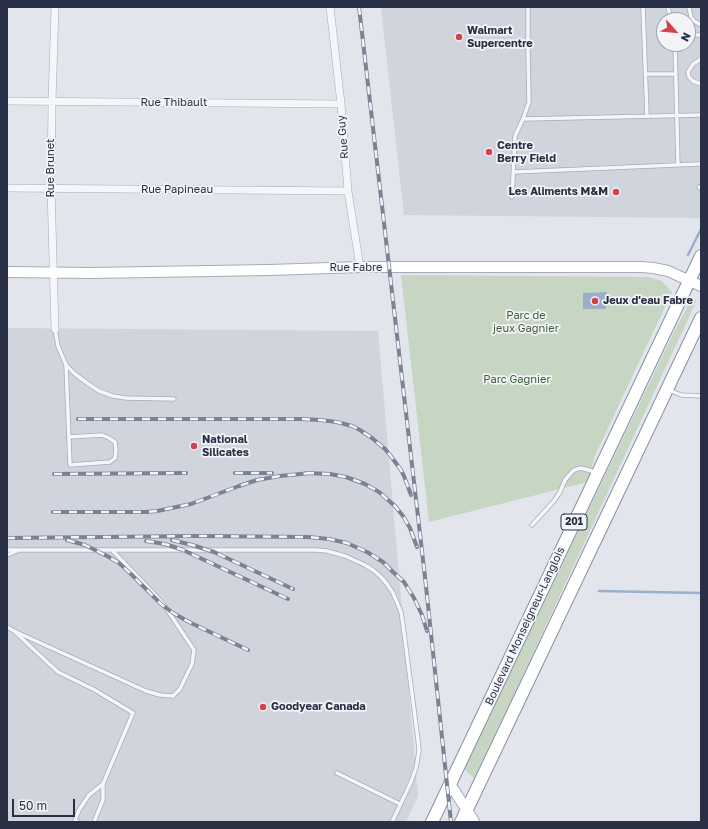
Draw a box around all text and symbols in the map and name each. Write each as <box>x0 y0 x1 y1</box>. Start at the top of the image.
north arrow <box>656 12 696 52</box>
place label: Walmart Supercentre <box>467 24 533 50</box>
text: N <box>679 31 694 44</box>
marker: Walmart Supercentre <box>454 32 464 42</box>
street label: Rue Thibault <box>141 96 207 110</box>
street label: Rue Guy <box>335 115 351 159</box>
street label: Rue Brunet <box>44 139 58 197</box>
place label: Centre Berry Field <box>497 139 556 165</box>
marker: Centre Berry Field <box>484 147 494 157</box>
street label: Rue Papineau <box>141 183 213 197</box>
place label: Les Aliments M&M <box>508 185 608 199</box>
marker: Les Aliments M&M <box>611 187 621 197</box>
street label: Rue Fabre <box>330 261 382 275</box>
place label: Jeux d'eau Fabre <box>603 294 693 308</box>
marker: Jeux d'eau Fabre <box>590 296 600 306</box>
park label: Parc de jeux Gagnier <box>493 309 559 335</box>
park label: Parc Gagnier <box>483 373 551 387</box>
place label: National Silicates <box>202 433 249 459</box>
marker: National Silicates <box>189 441 199 451</box>
road number: 201 <box>561 514 587 530</box>
street label: Boulevard Monseigneur-Langlois <box>482 545 568 707</box>
place label: Goodyear Canada <box>271 700 366 714</box>
marker: Goodyear Canada <box>258 702 268 712</box>
scale bar <box>14 791 77 817</box>
text: 50 m <box>19 798 47 813</box>

